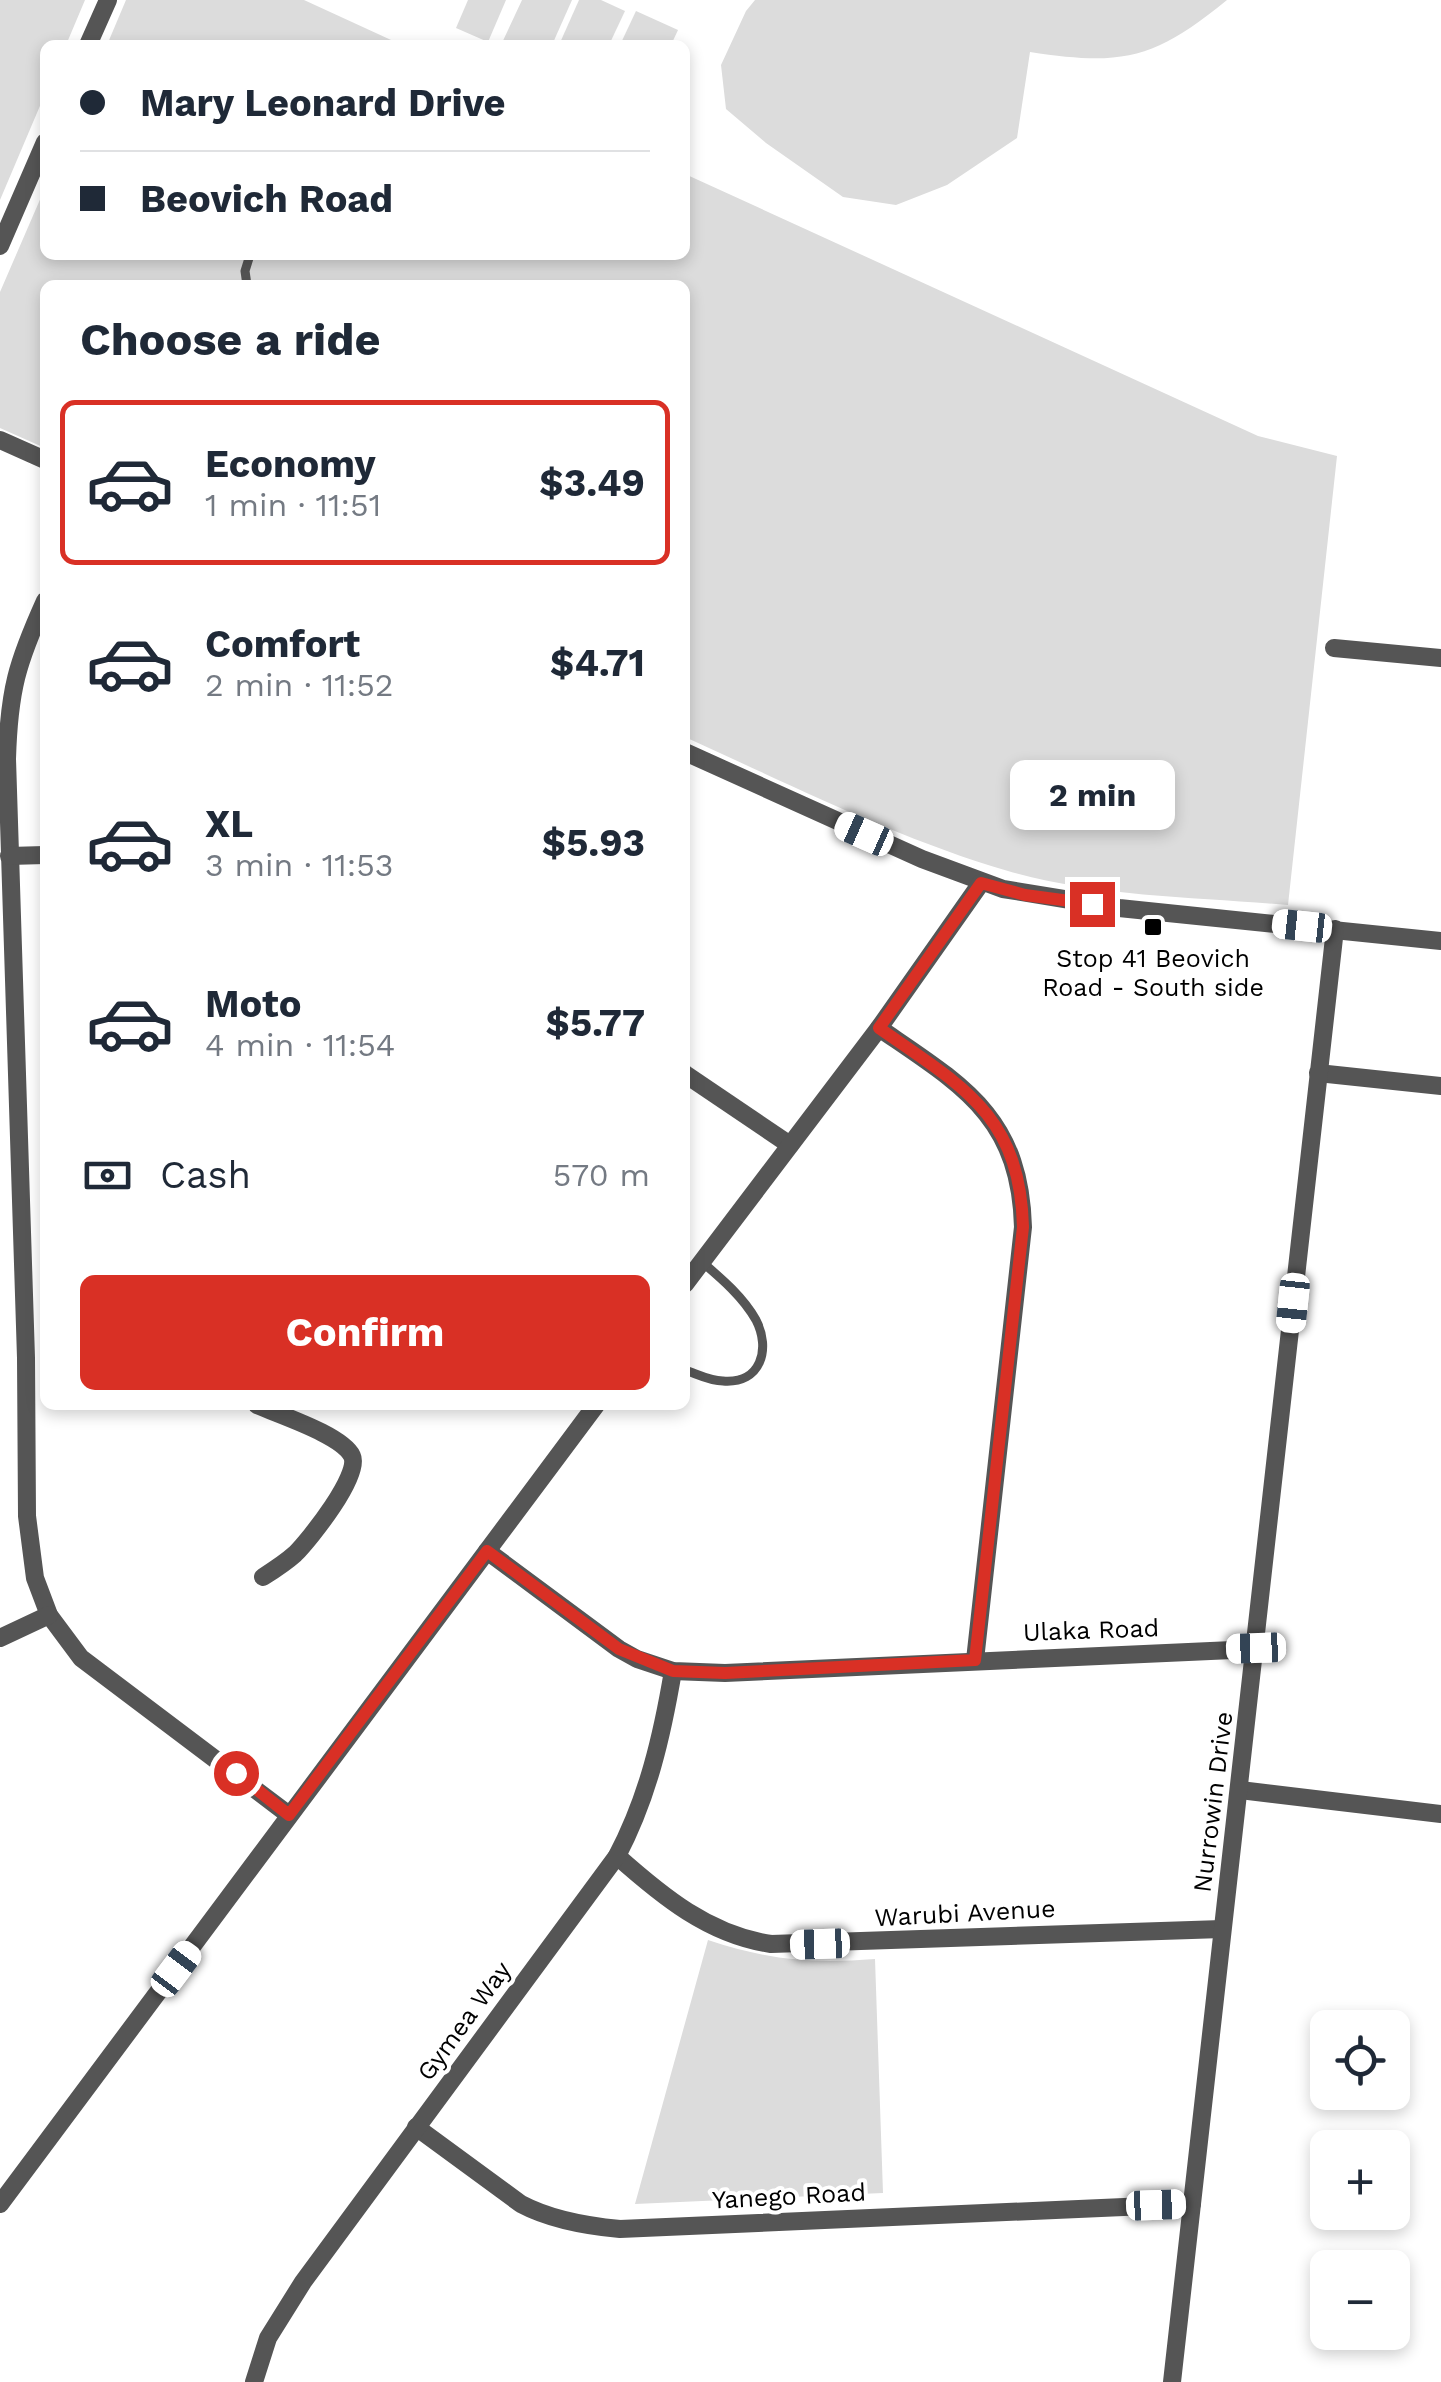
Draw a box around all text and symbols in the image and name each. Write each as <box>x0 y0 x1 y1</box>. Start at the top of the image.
text: Mary Leonard Drive <box>140 81 506 125</box>
text: Beovich Road <box>140 177 393 221</box>
text: Choose a ride <box>80 313 380 366</box>
icon: car <box>85 438 175 528</box>
text: Economy <box>205 442 376 486</box>
text: $3.49 <box>539 461 645 505</box>
text: 1 min · 11:51 <box>205 486 381 524</box>
icon: car <box>85 618 175 708</box>
text: Comfort <box>205 622 360 666</box>
text: $4.71 <box>550 641 645 685</box>
text: 2 min · 11:52 <box>205 666 394 704</box>
callout: 2 min <box>1010 759 1174 829</box>
text: 2 min <box>1049 776 1136 814</box>
icon: car <box>85 798 175 888</box>
text: XL <box>205 802 253 846</box>
car <box>830 808 898 860</box>
text: $5.93 <box>542 821 645 865</box>
text: 3 min · 11:53 <box>205 846 394 884</box>
route end <box>1070 882 1115 927</box>
car <box>1271 908 1333 944</box>
marker: Stop 41 Beovich Road - South side <box>1142 916 1164 938</box>
place label: Stop 41 Beovich Road - South side <box>1042 944 1264 1002</box>
icon: car <box>85 978 175 1068</box>
text: Moto <box>205 982 301 1026</box>
text: $5.77 <box>546 1001 645 1045</box>
text: 4 min · 11:54 <box>205 1026 395 1064</box>
icon: cash <box>80 1148 135 1203</box>
text: Cash <box>160 1153 251 1197</box>
text: 570 m <box>553 1156 650 1194</box>
car <box>1275 1272 1311 1334</box>
button: Confirm <box>80 1275 650 1390</box>
street label: Ulaka Road <box>1022 1613 1160 1647</box>
car <box>1225 1632 1287 1664</box>
street label: Nurrowin Drive <box>1188 1710 1238 1894</box>
route start <box>214 1751 259 1796</box>
street label: Warubi Avenue <box>874 1894 1056 1932</box>
car <box>789 1928 851 1960</box>
car <box>146 1936 206 2002</box>
street label: Gymea Way <box>411 1956 517 2086</box>
map controls <box>1310 2010 1410 2350</box>
button: locate <box>1310 2010 1410 2110</box>
button: + <box>1310 2130 1410 2230</box>
street label: Yanego Road <box>711 2177 867 2215</box>
car <box>1125 2189 1187 2221</box>
button: − <box>1310 2250 1410 2350</box>

